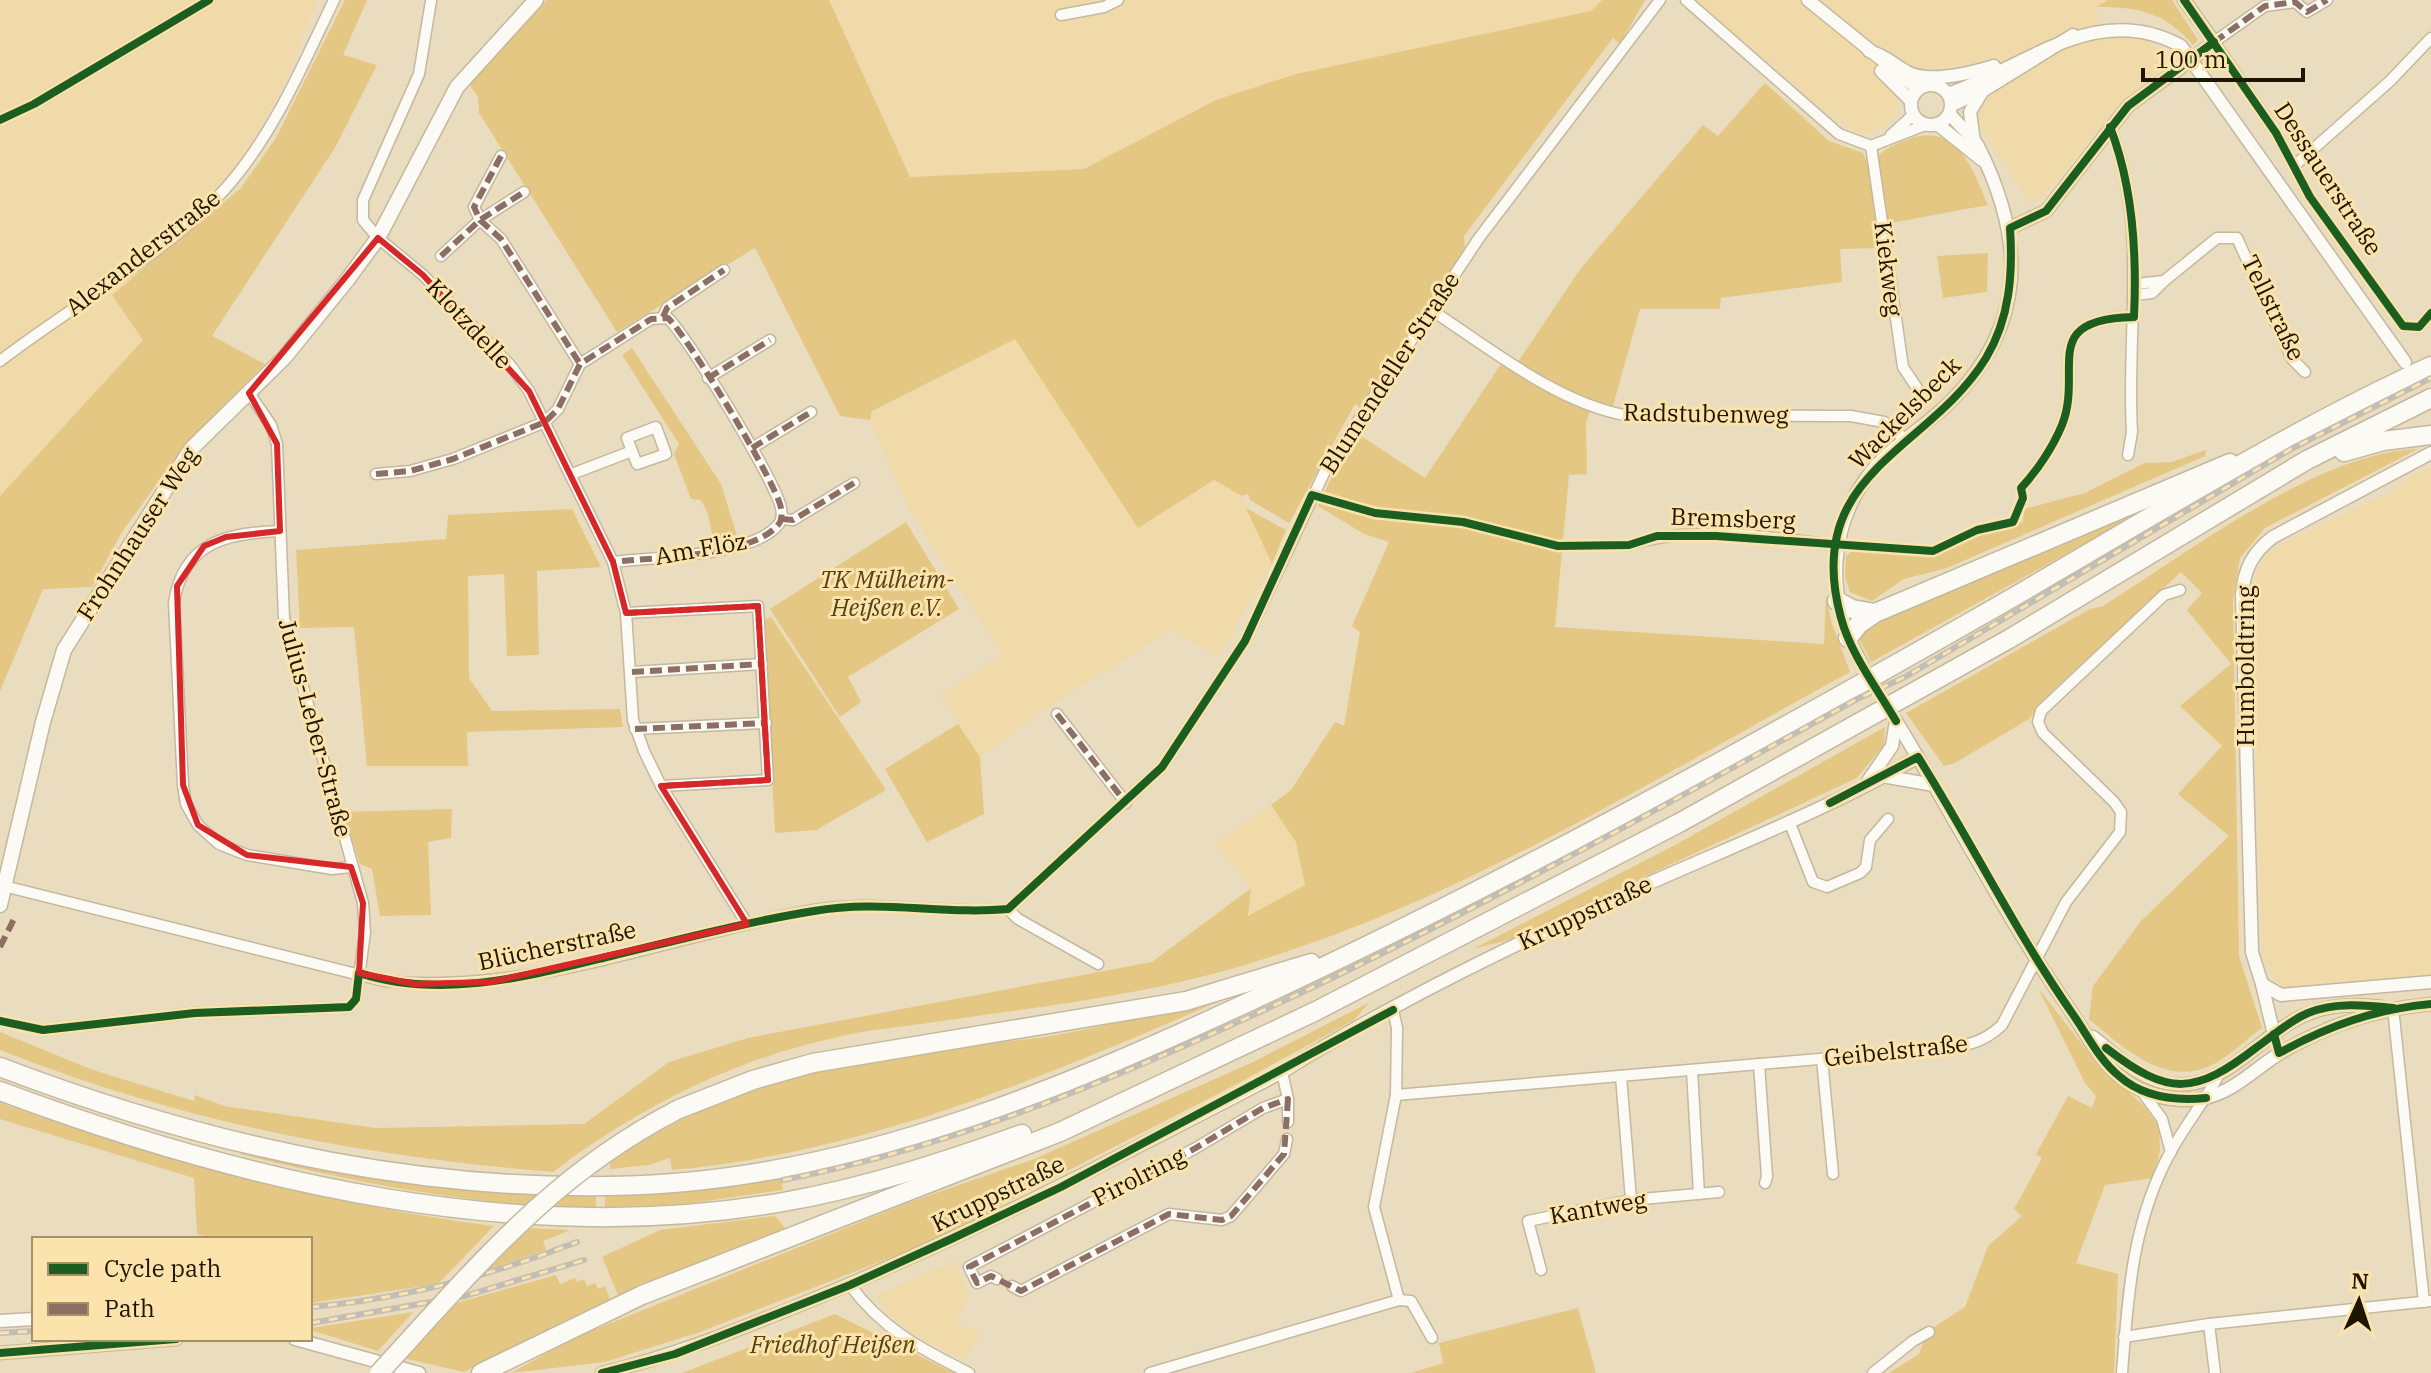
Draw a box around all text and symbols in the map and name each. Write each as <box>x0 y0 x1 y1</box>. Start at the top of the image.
scale bar <box>2143 32 2303 82</box>
text: 100 m <box>2155 43 2227 75</box>
street label: Dessauerstraße <box>2267 96 2390 261</box>
street label: Alexanderstraße <box>58 182 226 323</box>
street label: Kiekweg <box>1867 219 1911 318</box>
street label: Tellstraße <box>2235 249 2313 366</box>
street label: Blumendeller Straße <box>1312 265 1466 480</box>
street label: Klotzdelle <box>420 271 520 376</box>
street label: Wackelsbeck <box>1841 349 1967 475</box>
street label: Radstubenweg <box>1623 396 1789 430</box>
street label: Frohnhauser Weg <box>69 441 205 626</box>
street label: Bremsberg <box>1670 500 1796 536</box>
street label: Am Flöz <box>652 524 749 572</box>
park label: TK Mülheim- Heißen e.V. <box>820 563 954 623</box>
street label: Humboldtring <box>2229 585 2261 747</box>
street label: Julius-Leber-Straße <box>271 615 361 840</box>
street label: Kruppstraße <box>1513 867 1657 957</box>
street label: Blücherstraße <box>475 913 639 977</box>
street label: Geibelstraße <box>1822 1027 1969 1073</box>
street label: Pirolring <box>1087 1139 1191 1213</box>
street label: Kruppstraße <box>926 1147 1069 1239</box>
street label: Kantweg <box>1547 1183 1649 1231</box>
legend <box>32 1237 312 1341</box>
text: Cycle path <box>104 1252 221 1284</box>
north arrow <box>2319 1261 2399 1341</box>
text: N <box>2351 1266 2370 1295</box>
text: Path <box>104 1292 155 1324</box>
park label: Friedhof Heißen <box>749 1328 916 1360</box>

